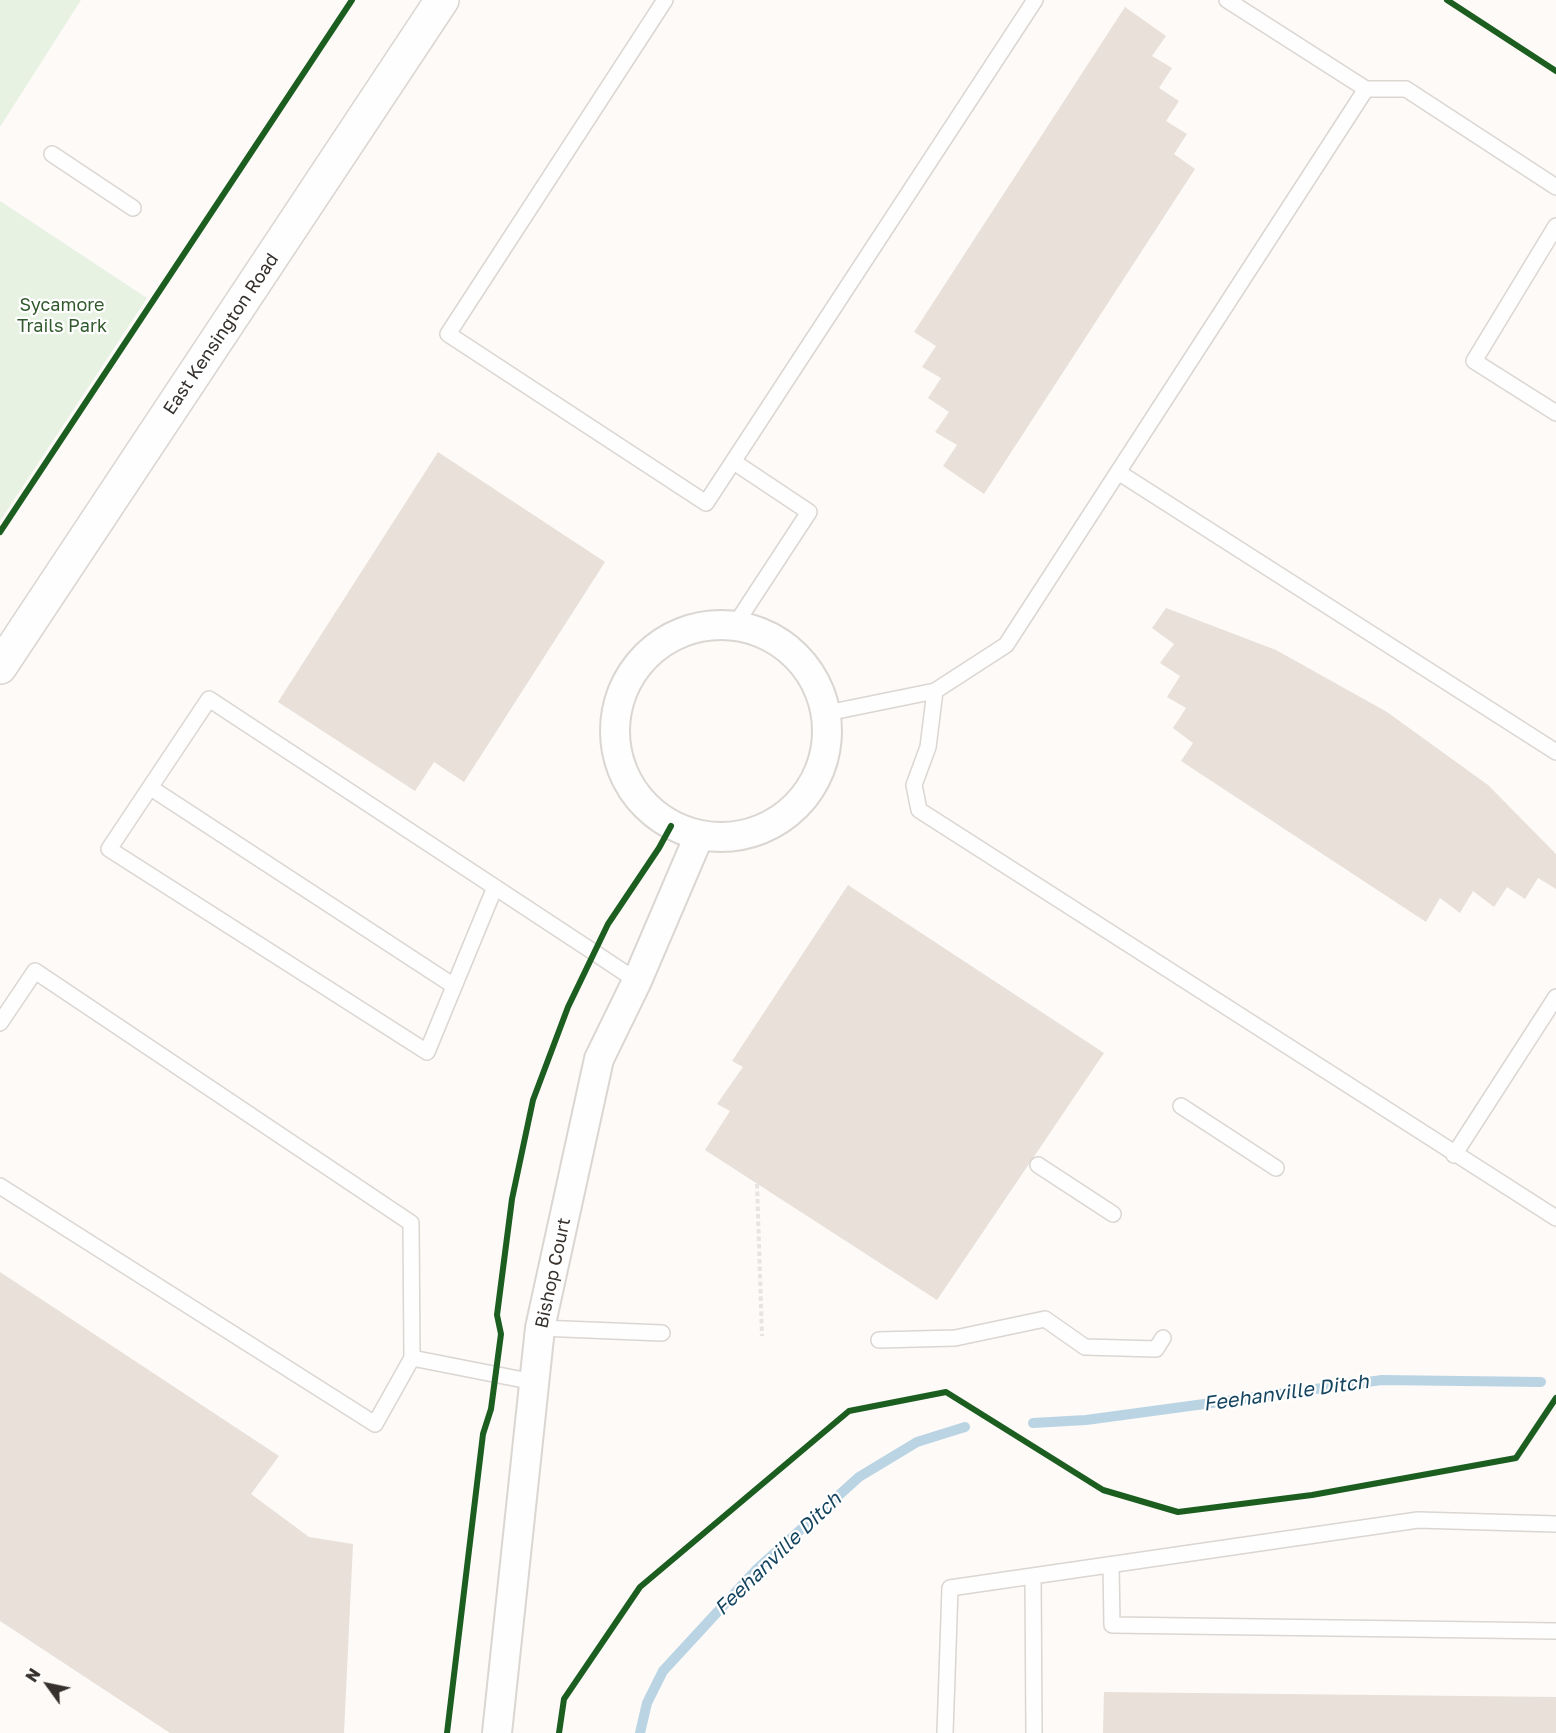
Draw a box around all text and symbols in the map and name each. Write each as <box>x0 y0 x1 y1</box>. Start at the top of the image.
street label: East Kensington Road <box>159 249 283 419</box>
park label: Sycamore Trails Park <box>17 294 107 336</box>
street label: Bishop Court <box>531 1216 575 1330</box>
water label: Feehanville Ditch <box>1202 1370 1370 1416</box>
water label: Feehanville Ditch <box>710 1487 846 1621</box>
north arrow <box>18 1655 78 1715</box>
text: N <box>21 1665 45 1686</box>

